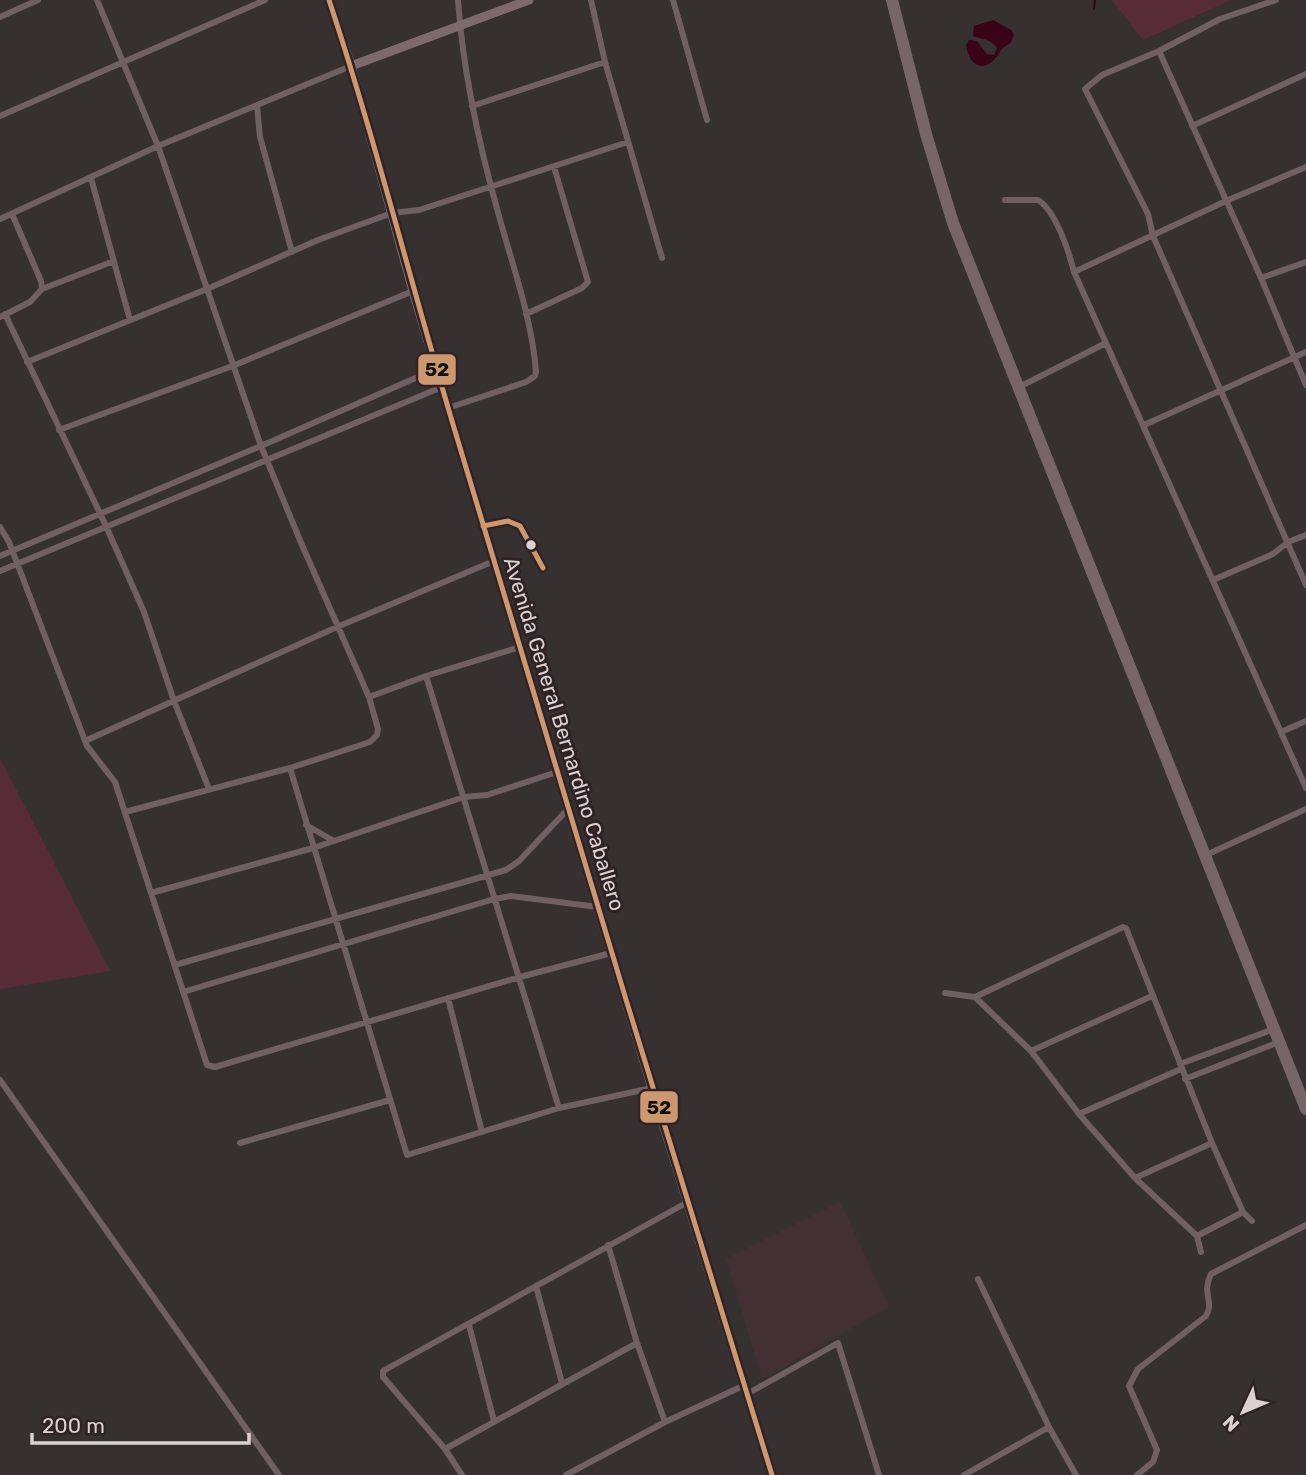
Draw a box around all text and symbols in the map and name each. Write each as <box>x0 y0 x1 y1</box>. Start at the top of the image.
line badge: 52 <box>417 353 457 386</box>
text: 52 <box>425 358 449 381</box>
unlabelled marker <box>524 538 538 552</box>
street label: Avenida General Bernardino Caballero <box>499 554 630 914</box>
line badge: 52 <box>639 1090 679 1124</box>
text: 52 <box>647 1096 671 1119</box>
north arrow <box>1208 1377 1278 1447</box>
scale bar <box>32 1402 248 1446</box>
text: N <box>1218 1411 1244 1436</box>
text: 200 m <box>42 1413 105 1438</box>

